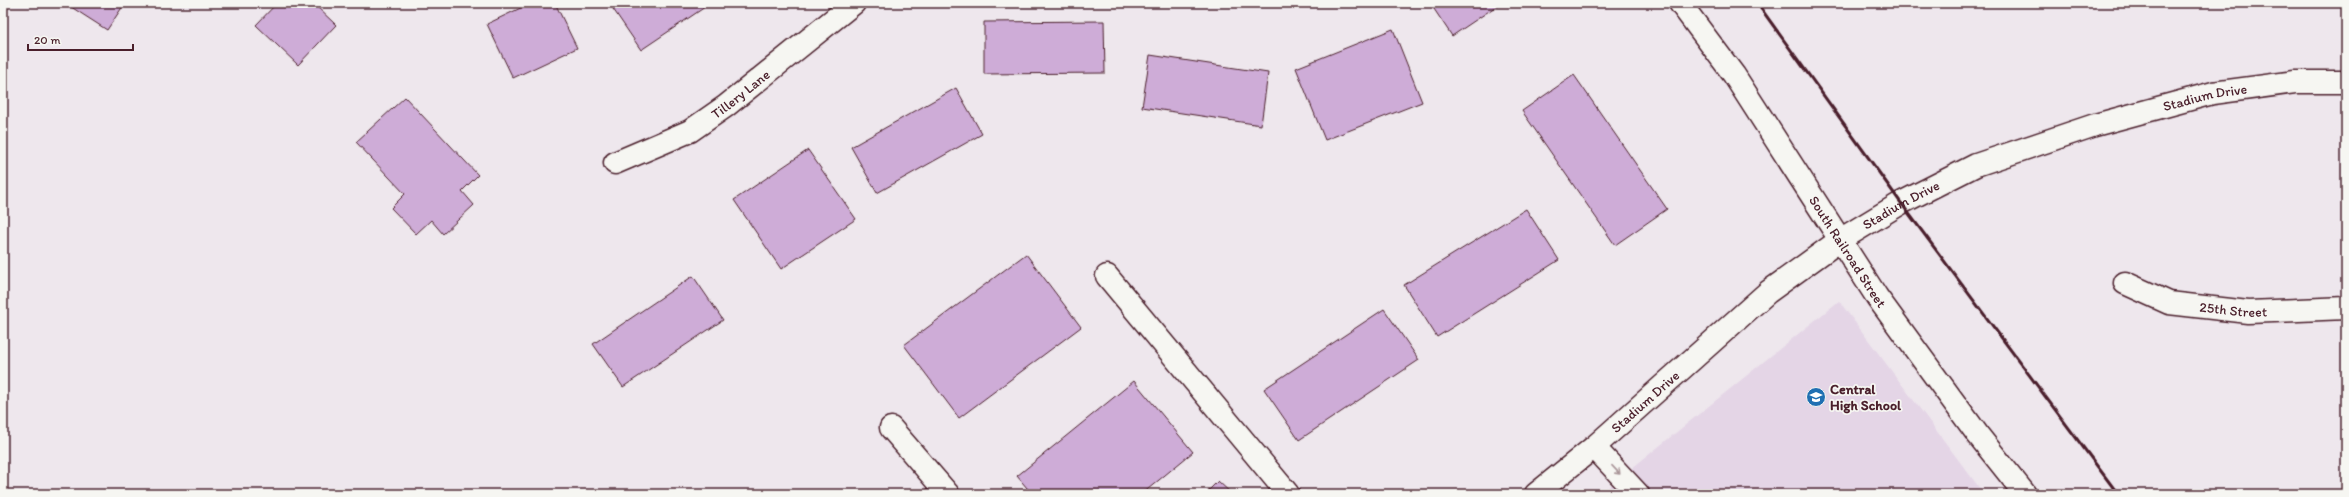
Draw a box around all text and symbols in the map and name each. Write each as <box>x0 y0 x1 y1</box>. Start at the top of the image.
scale bar <box>28 26 133 52</box>
text: 20 m <box>34 33 61 47</box>
street label: Tillery Lane <box>708 66 774 123</box>
street label: Stadium Drive <box>2161 80 2248 115</box>
street label: Stadium Drive <box>1859 177 1943 233</box>
street label: South Railroad Street <box>1805 193 1890 311</box>
street label: 25th Street <box>2199 299 2267 321</box>
street label: Stadium Drive <box>1608 367 1683 437</box>
place label: Central High School <box>1830 381 1902 414</box>
school or university icon: Central High School <box>1805 386 1827 408</box>
one-way arrow <box>1611 465 1620 475</box>

